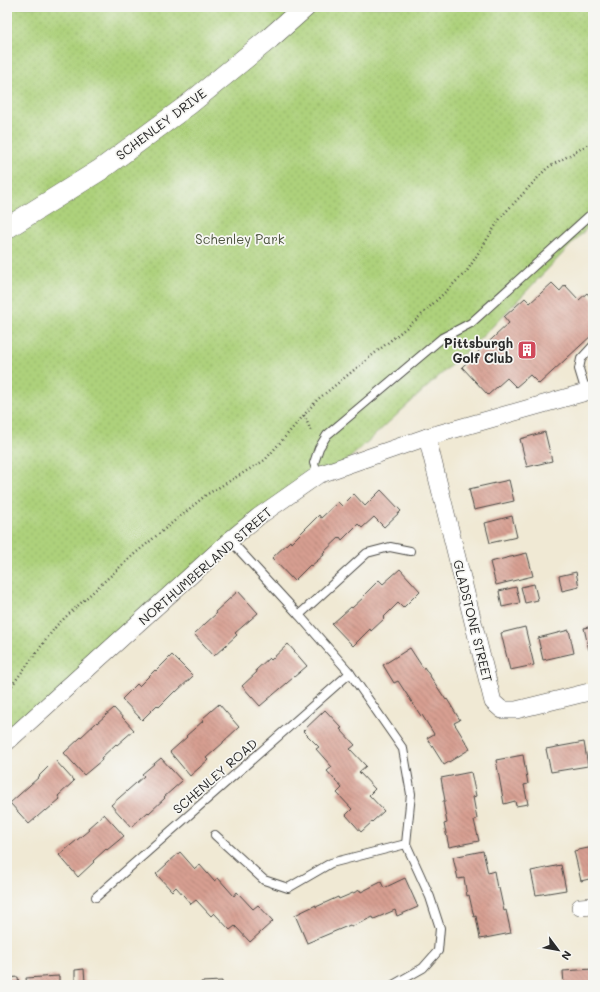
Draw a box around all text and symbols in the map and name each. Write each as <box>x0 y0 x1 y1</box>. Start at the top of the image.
street label: SCHENLEY DRIVE <box>112 84 209 163</box>
park label: Schenley Park <box>195 230 285 247</box>
place label: Pittsburgh Golf Club <box>444 334 513 366</box>
building icon: Pittsburgh Golf Club <box>516 339 538 361</box>
street label: NORTHUMBERLAND STREET <box>135 503 275 628</box>
street label: GLADSTONE STREET <box>450 558 497 684</box>
street label: SCHENLEY ROAD <box>169 734 260 817</box>
north arrow <box>538 930 578 970</box>
text: N <box>558 948 575 963</box>

